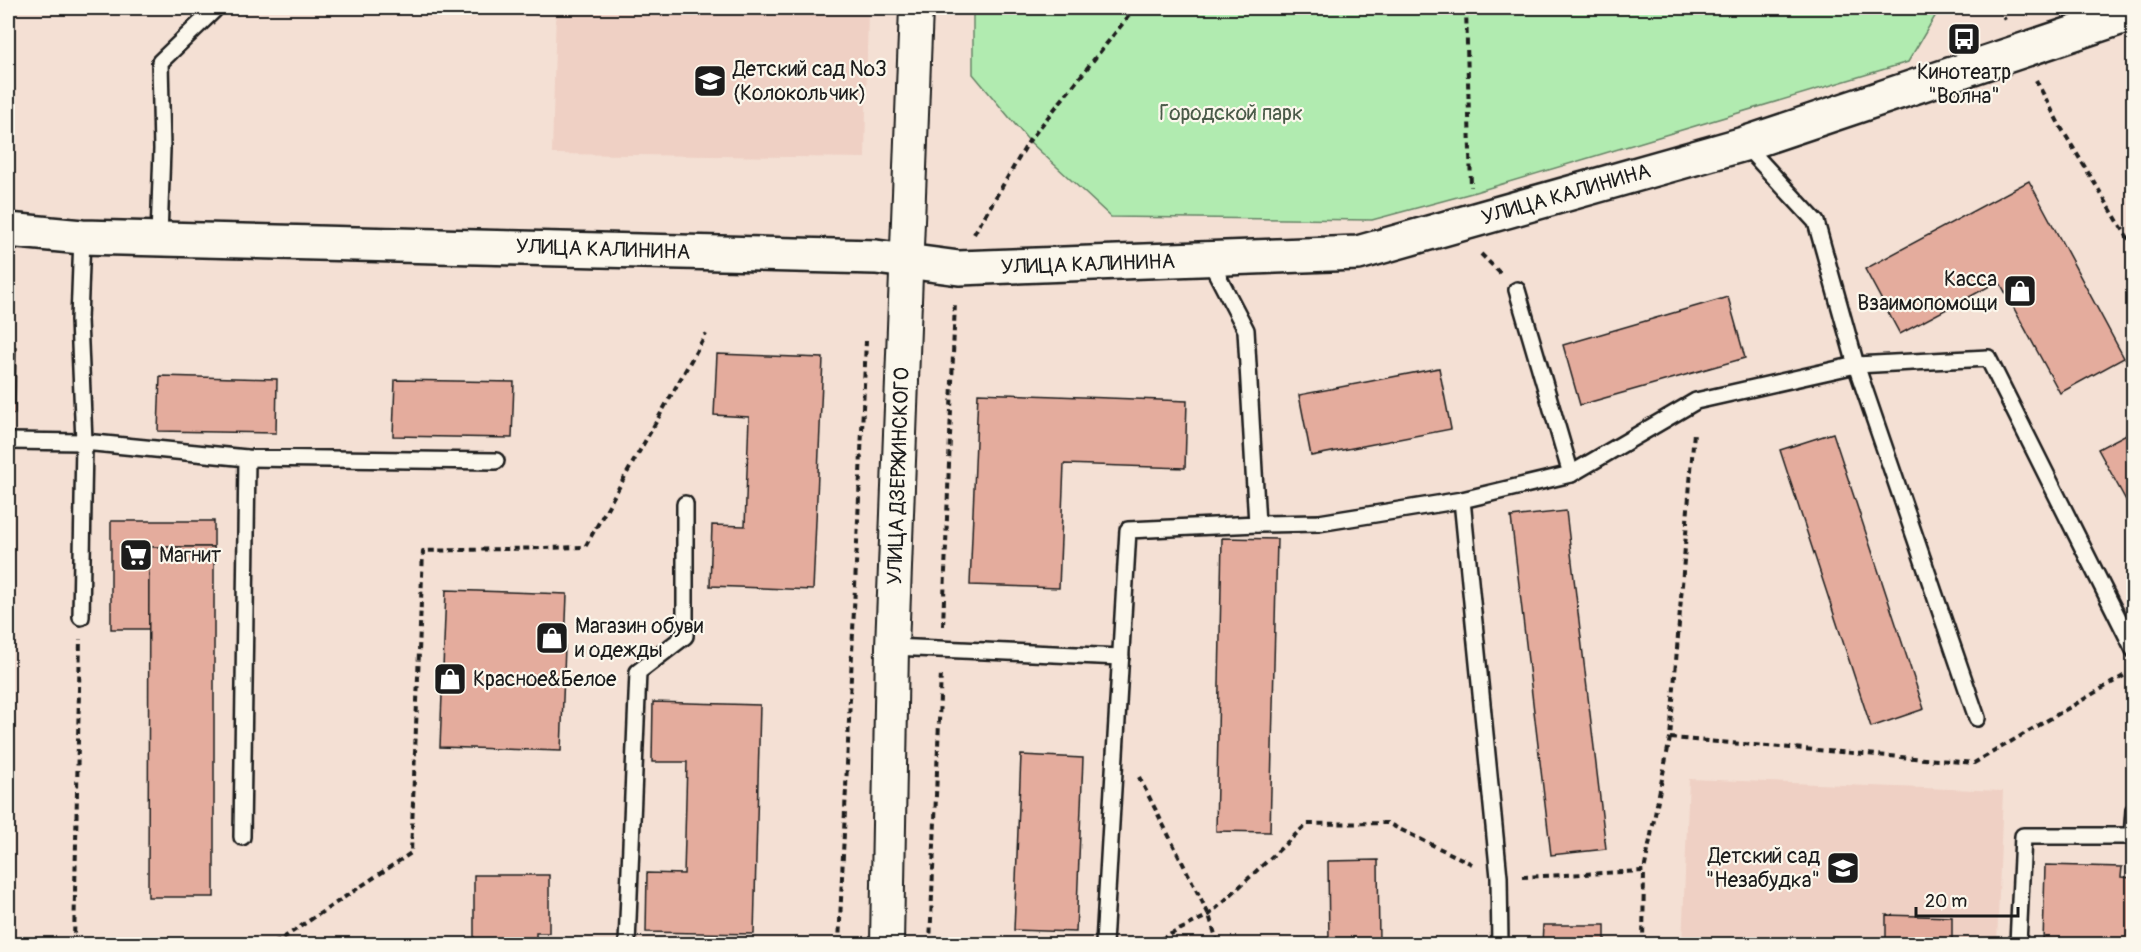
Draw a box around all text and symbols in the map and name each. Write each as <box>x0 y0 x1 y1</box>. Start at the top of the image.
bus stop icon: Кинотеатр "Волна" <box>1946 21 1982 57</box>
place label: Детский сад №3 (Колокольчик) <box>732 56 887 107</box>
place label: Кинотеатр "Волна" <box>1917 59 2011 110</box>
school or university icon: Детский сад №3 (Колокольчик) <box>692 63 728 99</box>
park label: Городской парк <box>1159 100 1303 127</box>
street label: УЛИЦА КАЛИНИНА <box>1478 157 1654 232</box>
street label: УЛИЦА КАЛИНИНА <box>515 233 691 266</box>
street label: УЛИЦА КАЛИНИНА <box>1000 248 1176 281</box>
place label: Касса Взаимопомощи <box>1857 266 1997 317</box>
shop icon: Касса Взаимопомощи <box>2002 273 2038 309</box>
street label: УЛИЦА ДЗЕРЖИНСКОГО <box>881 367 916 585</box>
supermarket icon: Магнит <box>118 537 154 573</box>
place label: Магнит <box>159 542 222 569</box>
place label: Магазин обуви и одежды <box>575 613 703 664</box>
shop icon: Магазин обуви и одежды <box>534 620 570 656</box>
shop icon: Красное&Белое <box>432 661 468 697</box>
place label: Красное&Белое <box>473 666 617 693</box>
place label: Детский сад "Незабудка" <box>1706 843 1820 894</box>
school or university icon: Детский сад "Незабудка" <box>1825 850 1861 886</box>
scale bar <box>1916 880 2018 918</box>
text: 20 m <box>1925 890 1967 913</box>

